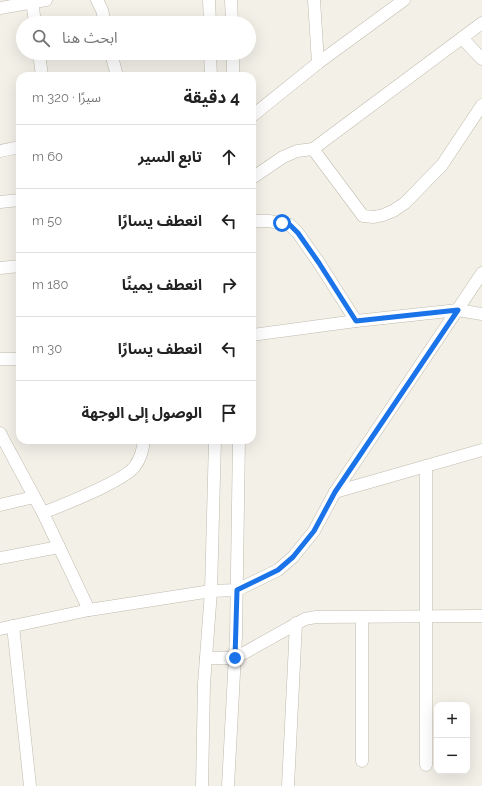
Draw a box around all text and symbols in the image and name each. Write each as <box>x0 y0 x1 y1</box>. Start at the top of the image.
search box <box>16 16 256 60</box>
icon: search <box>30 27 52 49</box>
text: ابحث هنا <box>62 29 118 47</box>
text: 4 دقيقة <box>183 87 240 107</box>
text: سيرًا · 320 m <box>32 90 101 105</box>
icon: ahead <box>218 146 240 168</box>
text: تابع السير <box>138 148 202 166</box>
text: 60 m <box>32 149 63 164</box>
icon: left <box>218 210 240 232</box>
text: انعطف يسارًا <box>118 212 202 230</box>
text: 50 m <box>32 213 62 228</box>
route start <box>273 214 291 232</box>
icon: right <box>218 274 240 296</box>
text: انعطف يمينًا <box>122 276 202 294</box>
text: 180 m <box>32 277 69 292</box>
icon: left <box>218 338 240 360</box>
text: انعطف يسارًا <box>118 340 202 358</box>
text: 30 m <box>32 341 62 356</box>
icon: arrive <box>218 402 240 424</box>
text: الوصول إلى الوجهة <box>82 404 202 422</box>
route end <box>226 649 244 667</box>
map controls <box>434 702 470 774</box>
button: + <box>434 702 470 738</box>
button: − <box>434 738 470 774</box>

